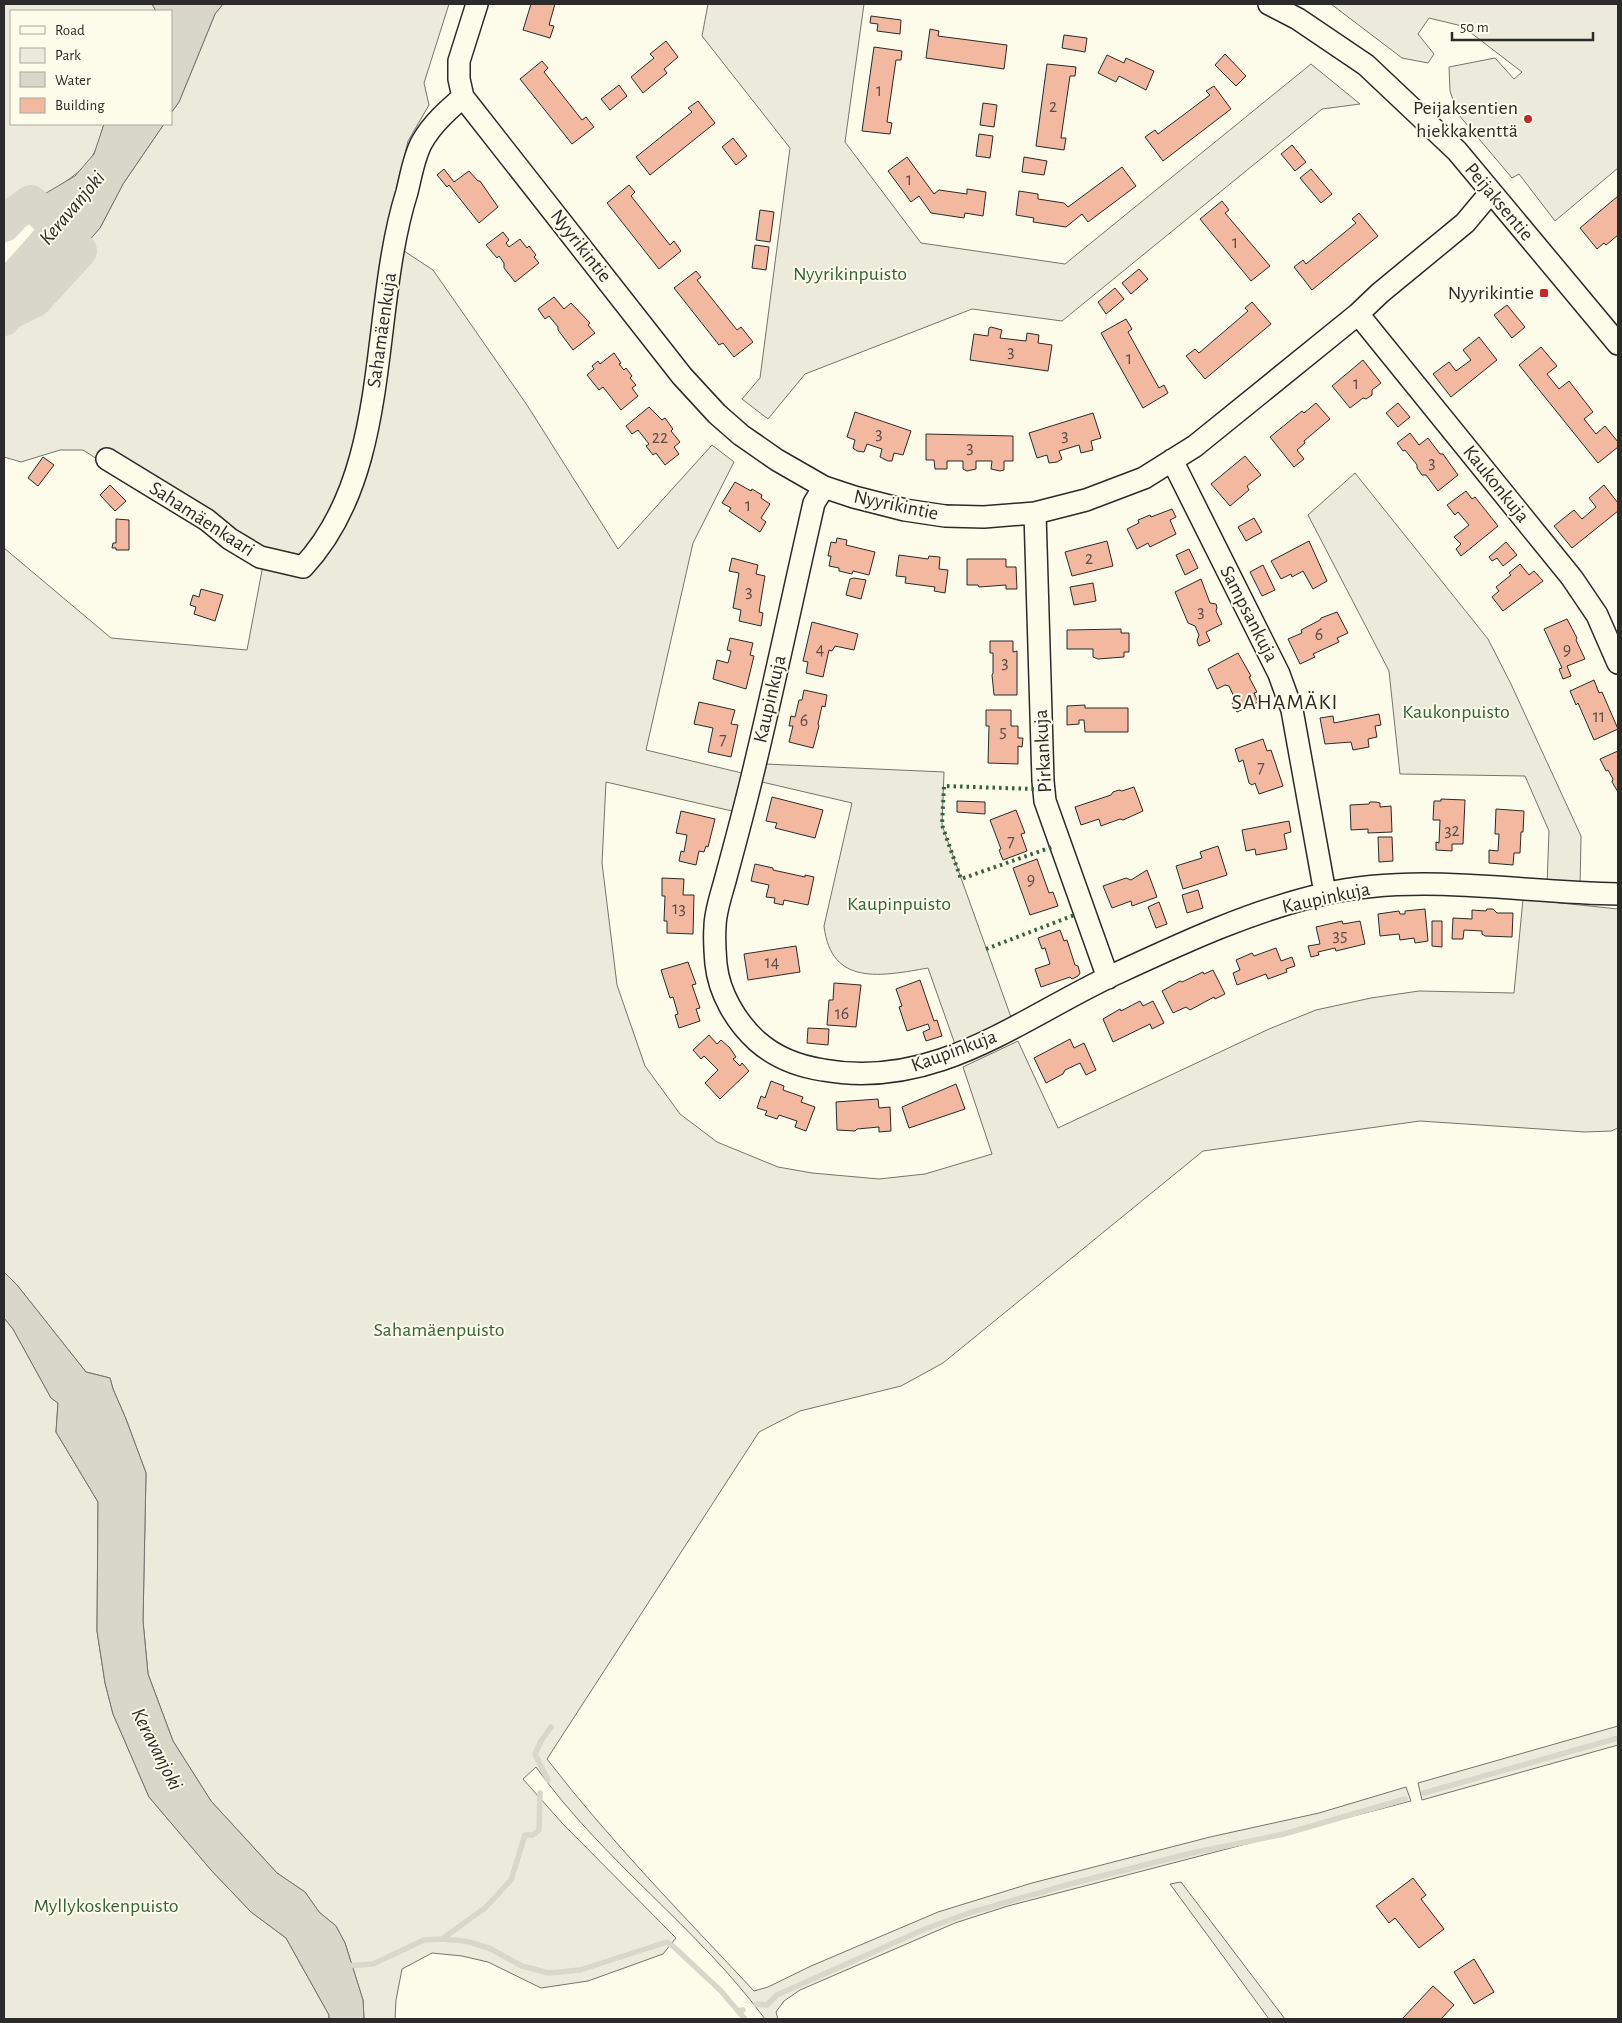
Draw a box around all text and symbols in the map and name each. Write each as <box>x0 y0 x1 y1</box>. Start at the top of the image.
legend <box>10 10 172 125</box>
scale bar <box>1452 10 1593 42</box>
text: 50 m <box>1460 20 1489 35</box>
text: Road <box>55 23 85 38</box>
text: Park <box>55 48 81 63</box>
text: Water <box>55 73 91 88</box>
house number: 1 <box>876 82 882 100</box>
text: Building <box>55 98 105 113</box>
house number: 2 <box>1049 98 1057 116</box>
place label: Peijaksentien hiekkakenttä <box>1413 98 1518 141</box>
marker: Peijaksentien hiekkakenttä <box>1522 113 1534 125</box>
street label: Peijaksentie <box>1461 159 1537 245</box>
water label: Keravanjoki <box>35 167 109 249</box>
house number: 1 <box>906 171 912 189</box>
street label: Nyyrikintie <box>547 206 615 286</box>
house number: 1 <box>1232 234 1238 252</box>
park label: Nyyrikinpuisto <box>793 264 907 284</box>
street label: Sahamäenkuja <box>364 271 400 389</box>
place label: Nyyrikintie <box>1448 283 1534 303</box>
marker: Nyyrikintie <box>1538 287 1550 299</box>
house number: 3 <box>1007 343 1015 361</box>
house number: 1 <box>1126 350 1132 368</box>
house number: 1 <box>1353 375 1359 393</box>
house number: 3 <box>875 425 883 443</box>
house number: 3 <box>1061 427 1069 445</box>
house number: 22 <box>652 429 668 447</box>
house number: 3 <box>966 439 974 457</box>
street label: Kaukonkuja <box>1459 442 1533 526</box>
house number: 3 <box>1428 454 1436 472</box>
street label: Sahamäenkaari <box>146 478 258 560</box>
street label: Nyyrikintie <box>852 486 940 524</box>
house number: 1 <box>745 497 751 515</box>
house number: 2 <box>1085 550 1093 568</box>
street label: Sampsankuja <box>1216 563 1282 665</box>
house number: 3 <box>745 583 753 601</box>
house number: 3 <box>1197 603 1205 621</box>
house number: 6 <box>1315 626 1323 644</box>
house number: 4 <box>816 641 825 659</box>
house number: 9 <box>1563 641 1571 659</box>
street label: Kaupinkuja <box>750 653 790 745</box>
house number: 3 <box>1001 654 1009 672</box>
district label: SAHAMÄKI <box>1232 691 1338 713</box>
park label: Kaukonpuisto <box>1402 702 1510 722</box>
house number: 11 <box>1593 708 1605 726</box>
street label: Pirkankuja <box>1031 709 1055 793</box>
house number: 6 <box>800 712 808 730</box>
house number: 5 <box>999 723 1007 741</box>
house number: 7 <box>719 731 727 749</box>
house number: 7 <box>1257 759 1265 777</box>
house number: 32 <box>1444 822 1460 840</box>
house number: 7 <box>1007 833 1015 851</box>
house number: 9 <box>1027 871 1035 889</box>
street label: Kaupinkuja <box>1280 879 1372 917</box>
park label: Kaupinpuisto <box>847 894 951 914</box>
house number: 13 <box>672 900 686 918</box>
house number: 35 <box>1333 927 1347 945</box>
house number: 14 <box>765 954 780 972</box>
house number: 16 <box>835 1005 849 1023</box>
street label: Kaupinkuja <box>909 1026 999 1076</box>
park label: Sahamäenpuisto <box>373 1320 505 1340</box>
water label: Keravanjoki <box>127 1705 187 1794</box>
park label: Myllykoskenpuisto <box>33 1896 179 1916</box>

